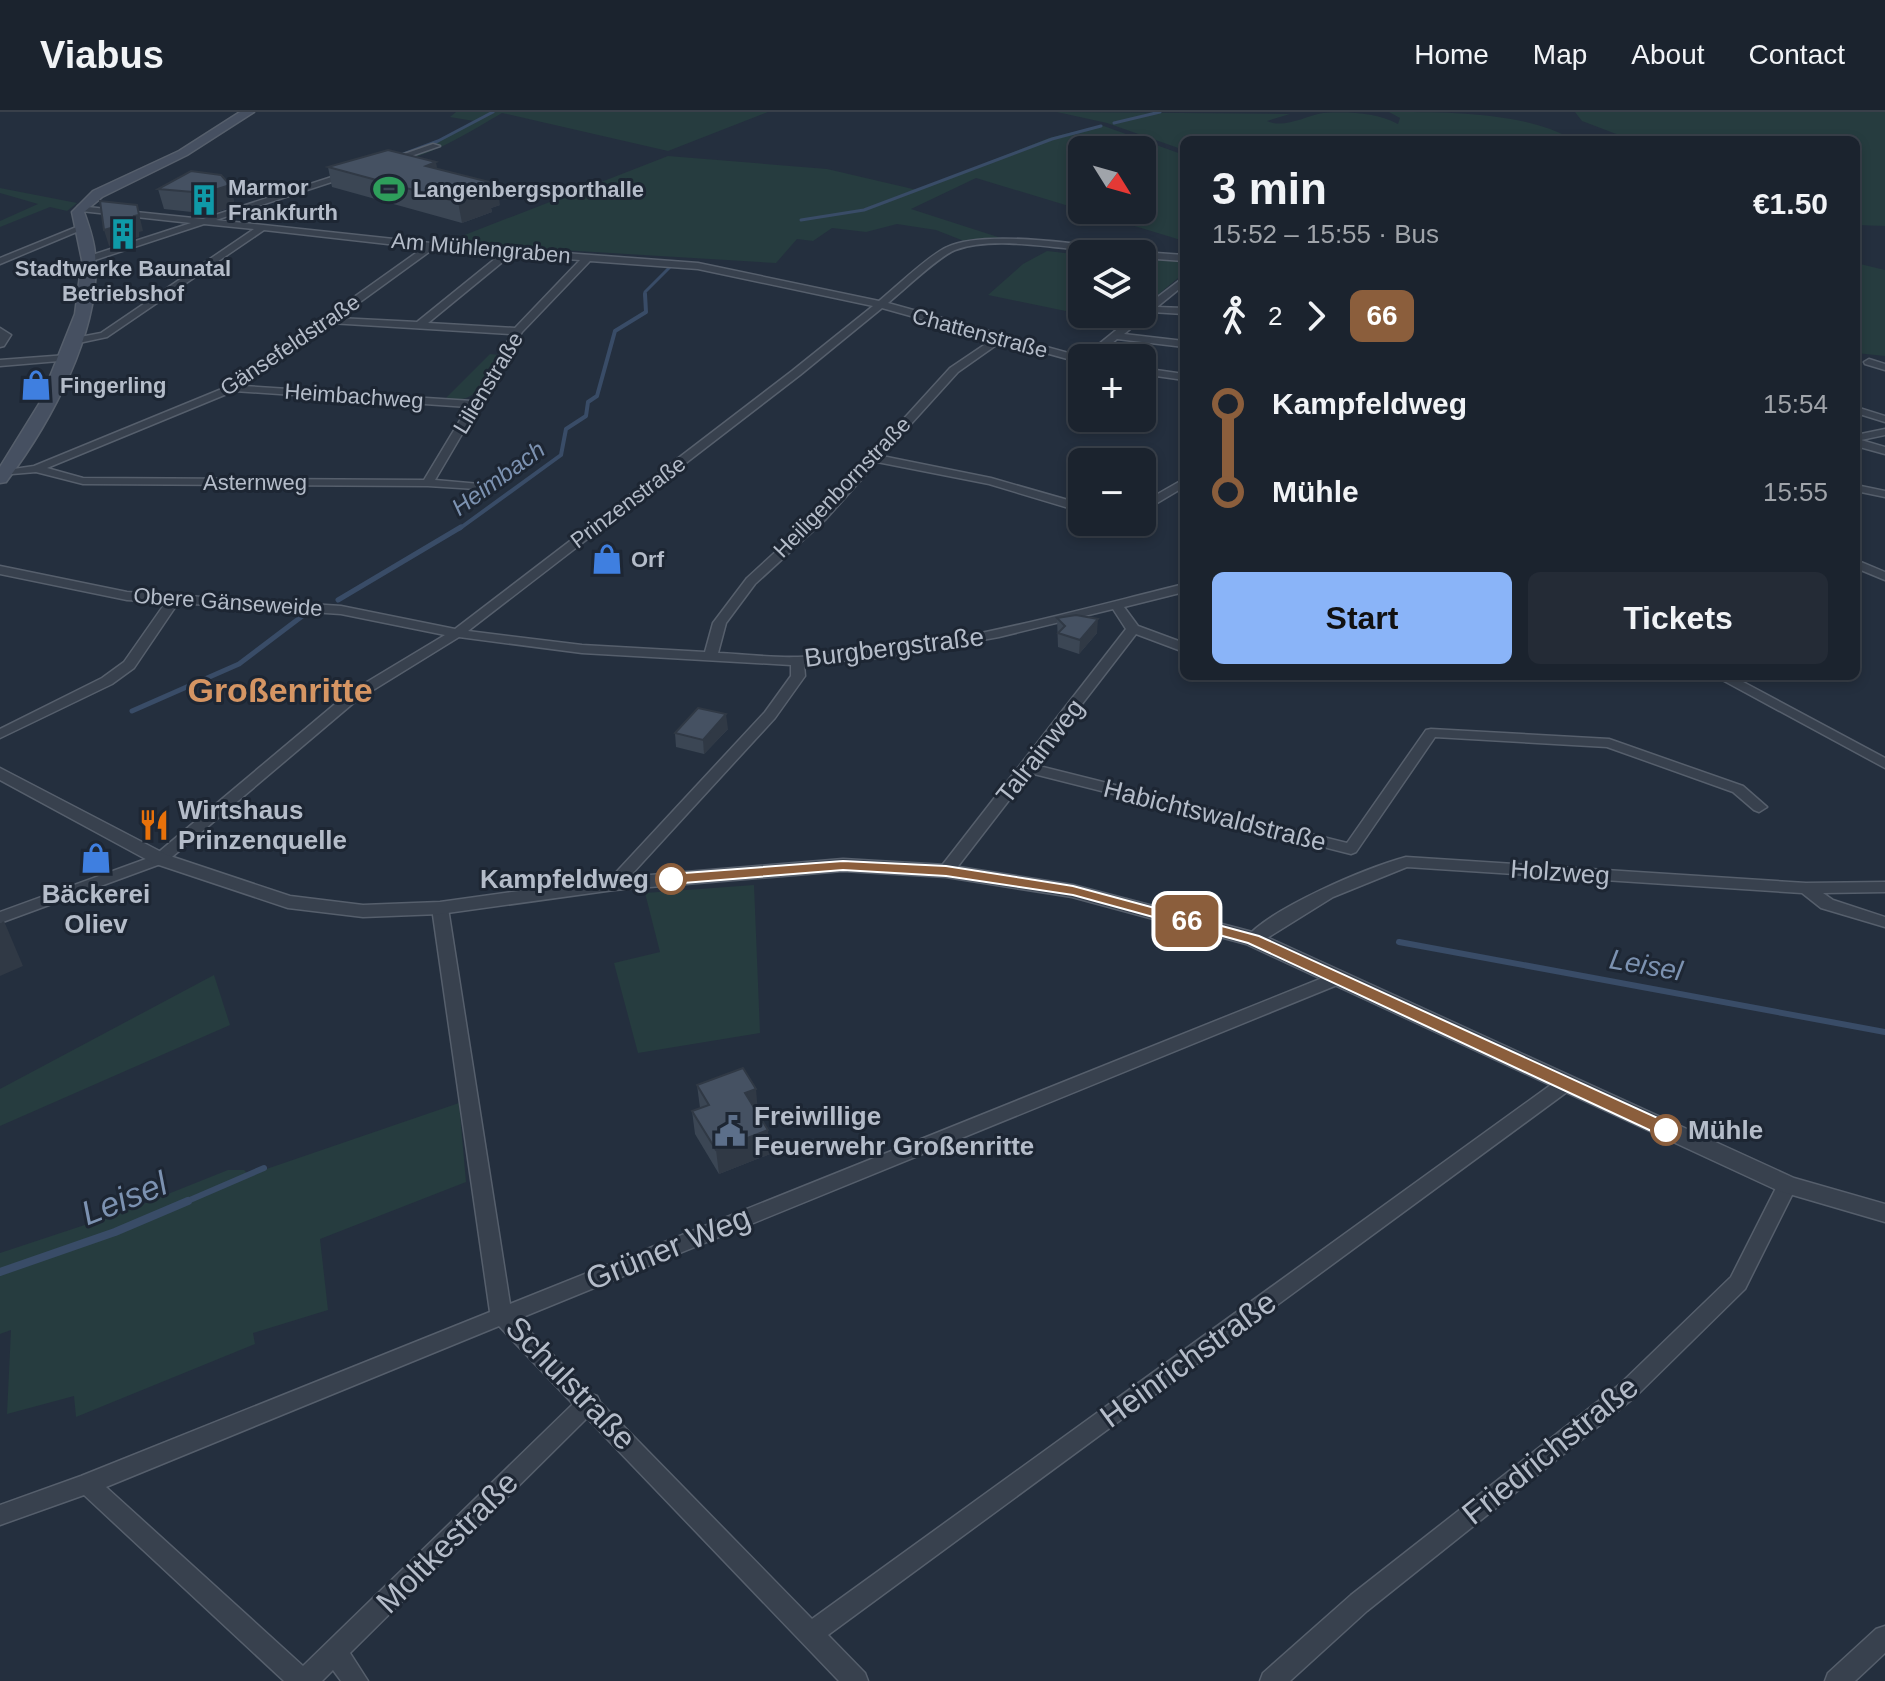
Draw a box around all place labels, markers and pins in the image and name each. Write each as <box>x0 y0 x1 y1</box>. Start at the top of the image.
sports icon: Langenbergsporthalle <box>372 172 406 206</box>
place label: Marmor Frankfurth <box>228 175 338 225</box>
place label: Langenbergsporthalle <box>413 177 644 202</box>
building icon: Marmor Frankfurth <box>187 183 221 217</box>
building icon: Stadtwerke Baunatal Betriebshof <box>106 217 140 251</box>
place label: Stadtwerke Baunatal Betriebshof <box>15 256 231 306</box>
shop icon: Fingerling <box>19 368 53 402</box>
place label: Fingerling <box>60 373 166 398</box>
shop icon: Orf <box>590 542 624 576</box>
place label: Orf <box>631 547 665 572</box>
place label: Wirtshaus Prinzenquelle <box>178 795 347 855</box>
restaurant icon: Wirtshaus Prinzenquelle <box>137 808 171 842</box>
shop icon: Bäckerei Oliev <box>79 841 113 875</box>
place label: Kampfeldweg <box>480 864 649 894</box>
marker: Kampfeldweg <box>656 864 686 894</box>
place label: Bäckerei Oliev <box>42 879 150 939</box>
place label: Freiwillige Feuerwehr Großenritte <box>754 1101 1034 1161</box>
public building icon: Freiwillige Feuerwehr Großenritte <box>713 1114 747 1148</box>
marker: Mühle <box>1651 1115 1681 1145</box>
place label: Mühle <box>1688 1115 1763 1145</box>

